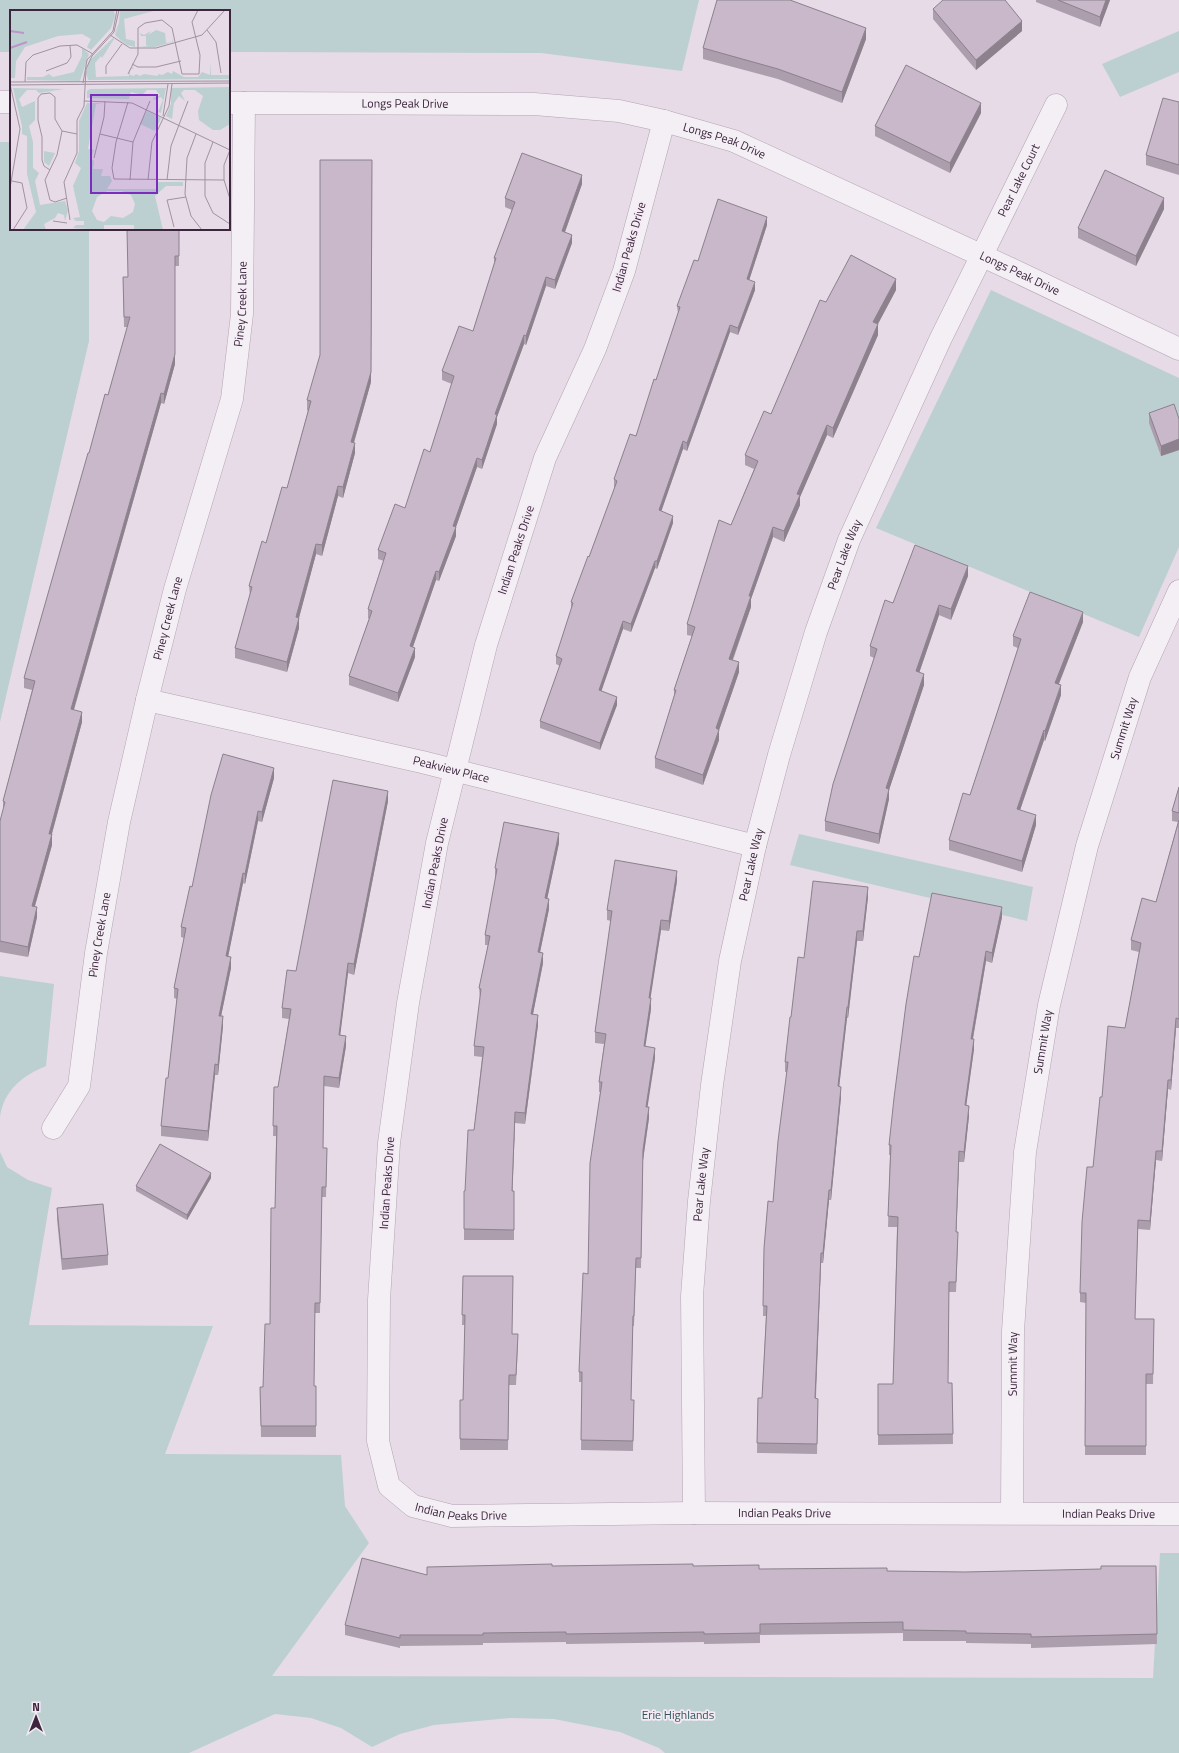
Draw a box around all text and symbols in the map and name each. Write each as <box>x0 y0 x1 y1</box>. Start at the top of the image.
inset map <box>10 10 230 230</box>
street label: Longs Peak Drive <box>362 93 448 113</box>
street label: Longs Peak Drive <box>681 117 769 164</box>
street label: Pear Lake Court <box>992 140 1045 220</box>
street label: Indian Peaks Drive <box>607 200 650 294</box>
street label: Longs Peak Drive <box>977 246 1063 300</box>
street label: Piney Creek Lane <box>228 261 252 348</box>
street label: Indian Peaks Drive <box>492 503 539 597</box>
street label: Pear Lake Way <box>822 516 866 592</box>
street label: Piney Creek Lane <box>147 574 187 662</box>
street label: Summit Way <box>1105 694 1142 762</box>
street label: Peakview Place <box>411 750 492 788</box>
street label: Indian Peaks Drive <box>416 816 453 910</box>
street label: Pear Lake Way <box>733 826 768 903</box>
street label: Piney Creek Lane <box>83 891 115 978</box>
street label: Summit Way <box>1028 1008 1057 1075</box>
street label: Indian Peaks Drive <box>374 1136 399 1230</box>
street label: Pear Lake Way <box>688 1146 714 1222</box>
street label: Summit Way <box>1003 1331 1022 1396</box>
street label: Indian Peaks Drive <box>413 1497 507 1525</box>
street label: Indian Peaks Drive <box>738 1503 831 1522</box>
street label: Indian Peaks Drive <box>1062 1504 1155 1523</box>
north arrow <box>16 1697 56 1737</box>
text: N <box>32 1699 40 1715</box>
park label: Erie Highlands <box>642 1705 715 1724</box>

